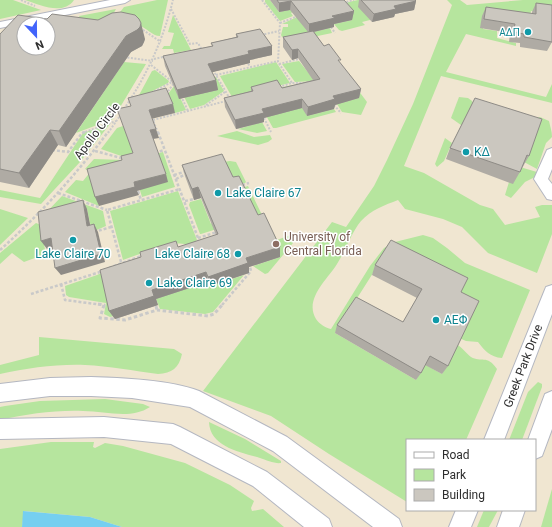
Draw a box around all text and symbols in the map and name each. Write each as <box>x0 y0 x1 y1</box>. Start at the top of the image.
north arrow <box>16 16 56 56</box>
place label: ΑΔΠ <box>499 27 520 38</box>
marker: ΑΔΠ <box>523 27 533 37</box>
text: N <box>33 37 46 52</box>
street label: Apollo Circle <box>71 100 123 162</box>
place label: ΚΔ <box>474 145 491 159</box>
marker: ΚΔ <box>461 147 471 157</box>
place label: Lake Claire 67 <box>226 186 302 200</box>
marker: Lake Claire 67 <box>213 188 223 198</box>
place label: University of Central Florida <box>284 230 362 258</box>
marker: Lake Claire 70 <box>68 235 78 245</box>
marker: University of Central Florida <box>271 239 281 249</box>
place label: Lake Claire 70 <box>35 247 111 261</box>
place label: Lake Claire 68 <box>155 247 230 261</box>
marker: Lake Claire 68 <box>233 249 243 259</box>
place label: Lake Claire 69 <box>157 276 232 290</box>
marker: Lake Claire 69 <box>144 278 154 288</box>
place label: AEΦ <box>444 313 468 327</box>
marker: AEΦ <box>431 315 441 325</box>
street label: Greek Park Drive <box>501 322 545 410</box>
legend <box>406 439 536 511</box>
text: Road <box>442 448 470 462</box>
text: Park <box>442 468 467 482</box>
text: Building <box>442 488 485 502</box>

